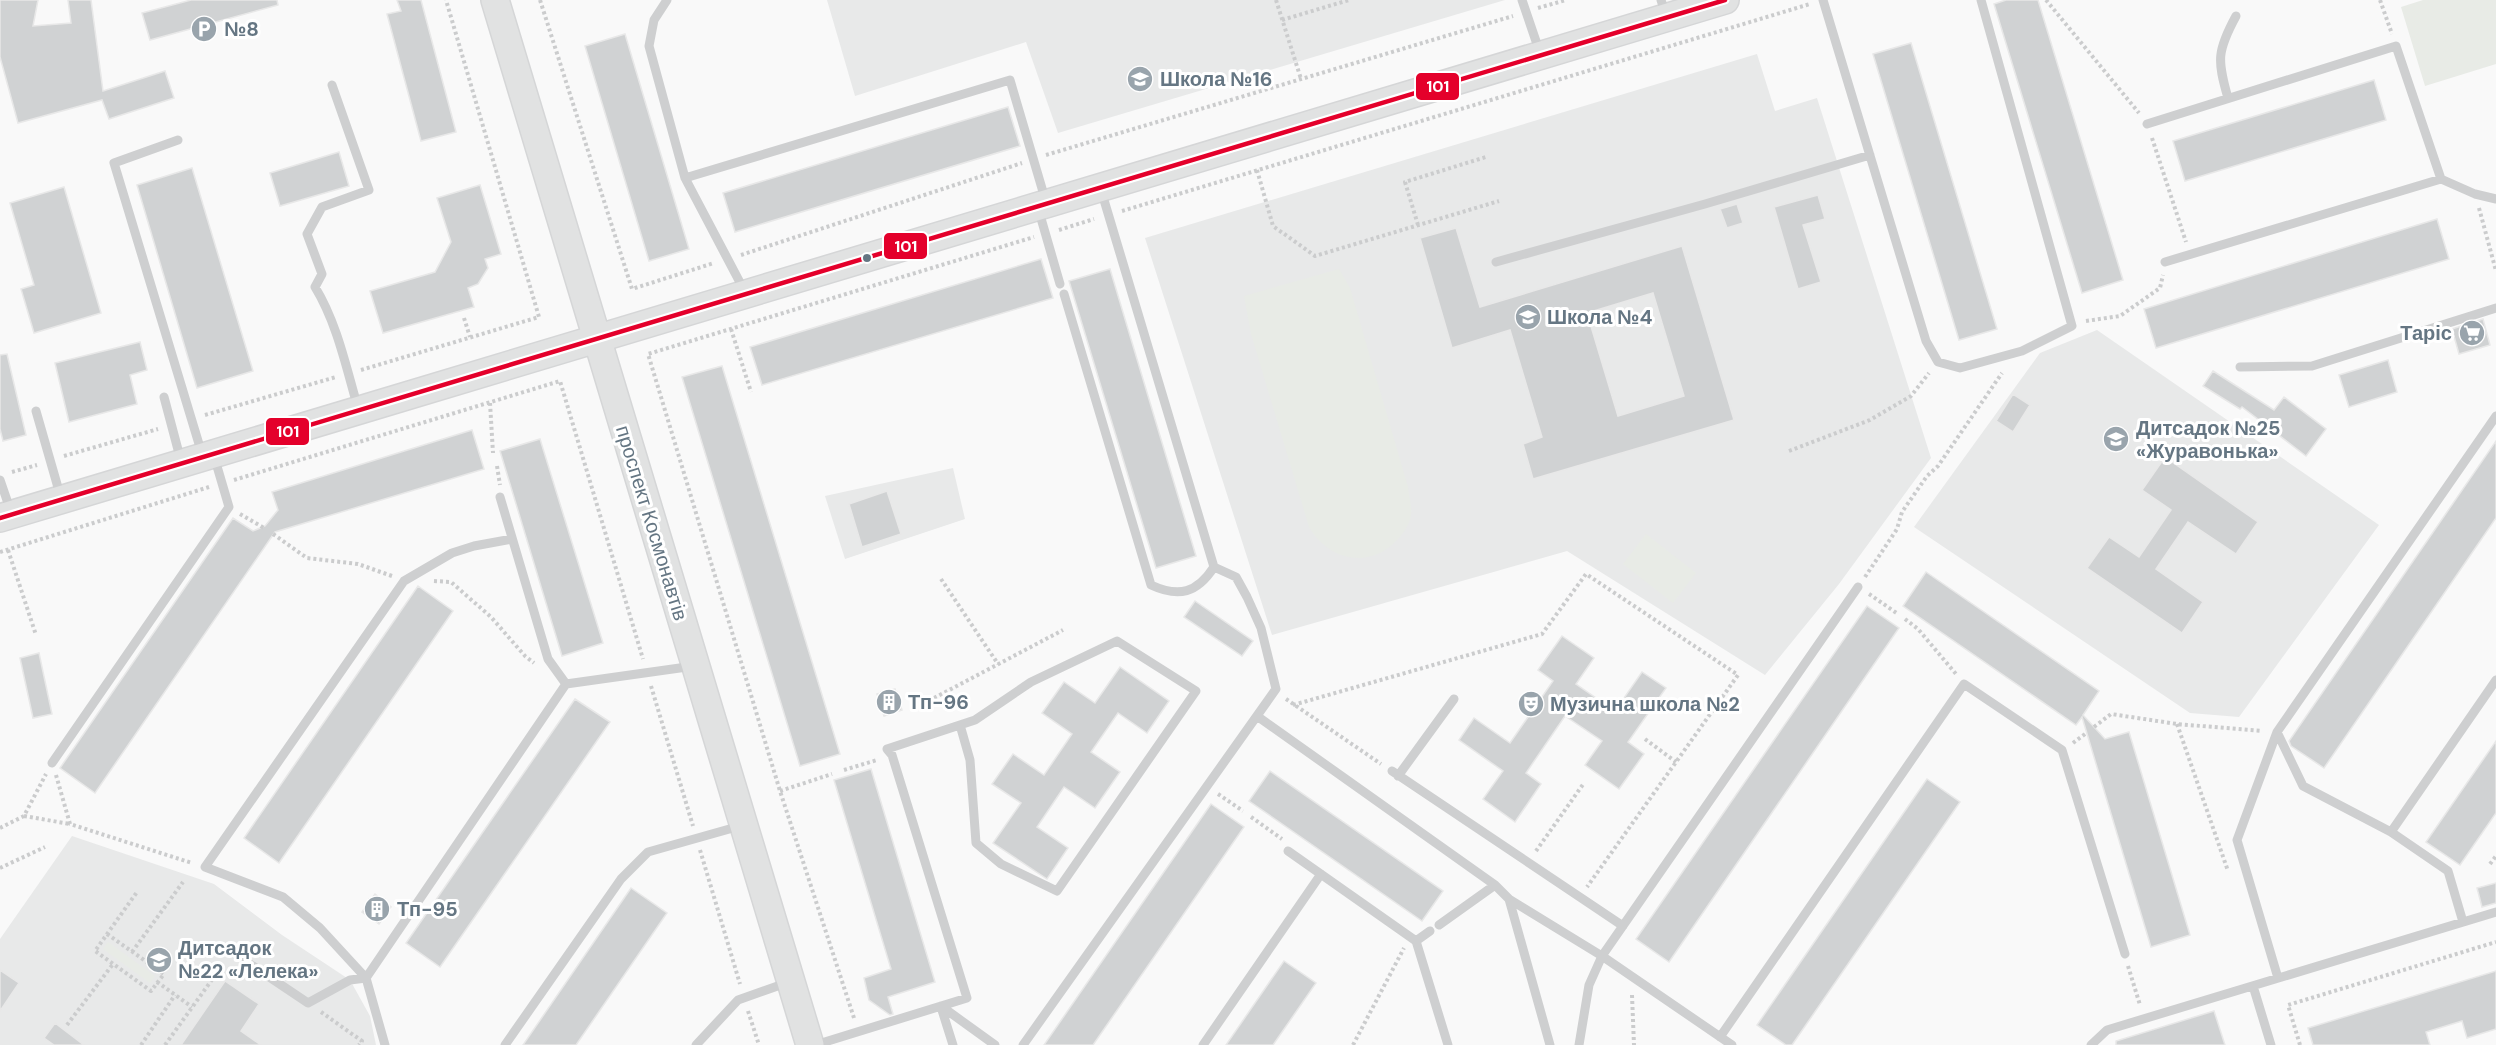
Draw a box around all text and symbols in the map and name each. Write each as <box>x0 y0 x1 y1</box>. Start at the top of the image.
parking icon: №8 <box>189 14 219 44</box>
place label: №8 <box>224 16 259 42</box>
school or university icon: Школа №16 <box>1125 64 1155 94</box>
place label: Школа №16 <box>1160 66 1272 92</box>
line badge: 101 <box>1415 72 1460 101</box>
text: 101 <box>1427 76 1449 97</box>
line badge: 101 <box>883 232 928 260</box>
text: 101 <box>895 236 917 257</box>
unlabelled marker <box>861 252 873 264</box>
school or university icon: Школа №4 <box>1513 302 1543 332</box>
place label: Школа №4 <box>1547 304 1652 330</box>
supermarket icon: Таріс <box>2457 318 2487 348</box>
place label: Таріс <box>2400 320 2452 346</box>
place label: Дитсадок №25 «Журавонька» <box>2136 415 2280 464</box>
line badge: 101 <box>265 417 310 446</box>
text: 101 <box>277 421 299 442</box>
street label: проспект Космонавтів <box>610 422 694 624</box>
school or university icon: Дитсадок №25 «Журавонька» <box>2101 424 2131 454</box>
building icon: Тп-96 <box>874 687 904 717</box>
place label: Тп-96 <box>908 689 969 715</box>
theatre icon: Музична школа №2 <box>1516 689 1546 719</box>
place label: Музична школа №2 <box>1550 691 1740 717</box>
building icon: Тп-95 <box>362 894 392 924</box>
place label: Тп-95 <box>397 896 458 922</box>
place label: Дитсадок №22 «Лелека» <box>178 935 319 984</box>
school or university icon: Дитсадок №22 «Лелека» <box>144 945 174 975</box>

